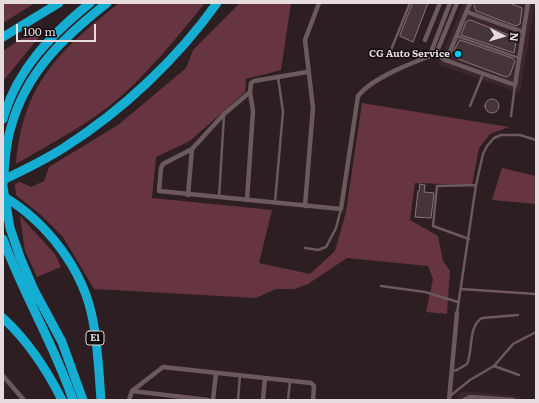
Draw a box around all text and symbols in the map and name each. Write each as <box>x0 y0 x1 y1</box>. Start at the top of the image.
scale bar <box>18 16 98 42</box>
north arrow <box>483 16 523 56</box>
text: 100 m <box>23 22 56 40</box>
text: N <box>507 32 523 42</box>
place label: CG Auto Service <box>369 48 450 60</box>
marker: CG Auto Service <box>453 49 463 59</box>
road number: E1 <box>86 331 104 345</box>

